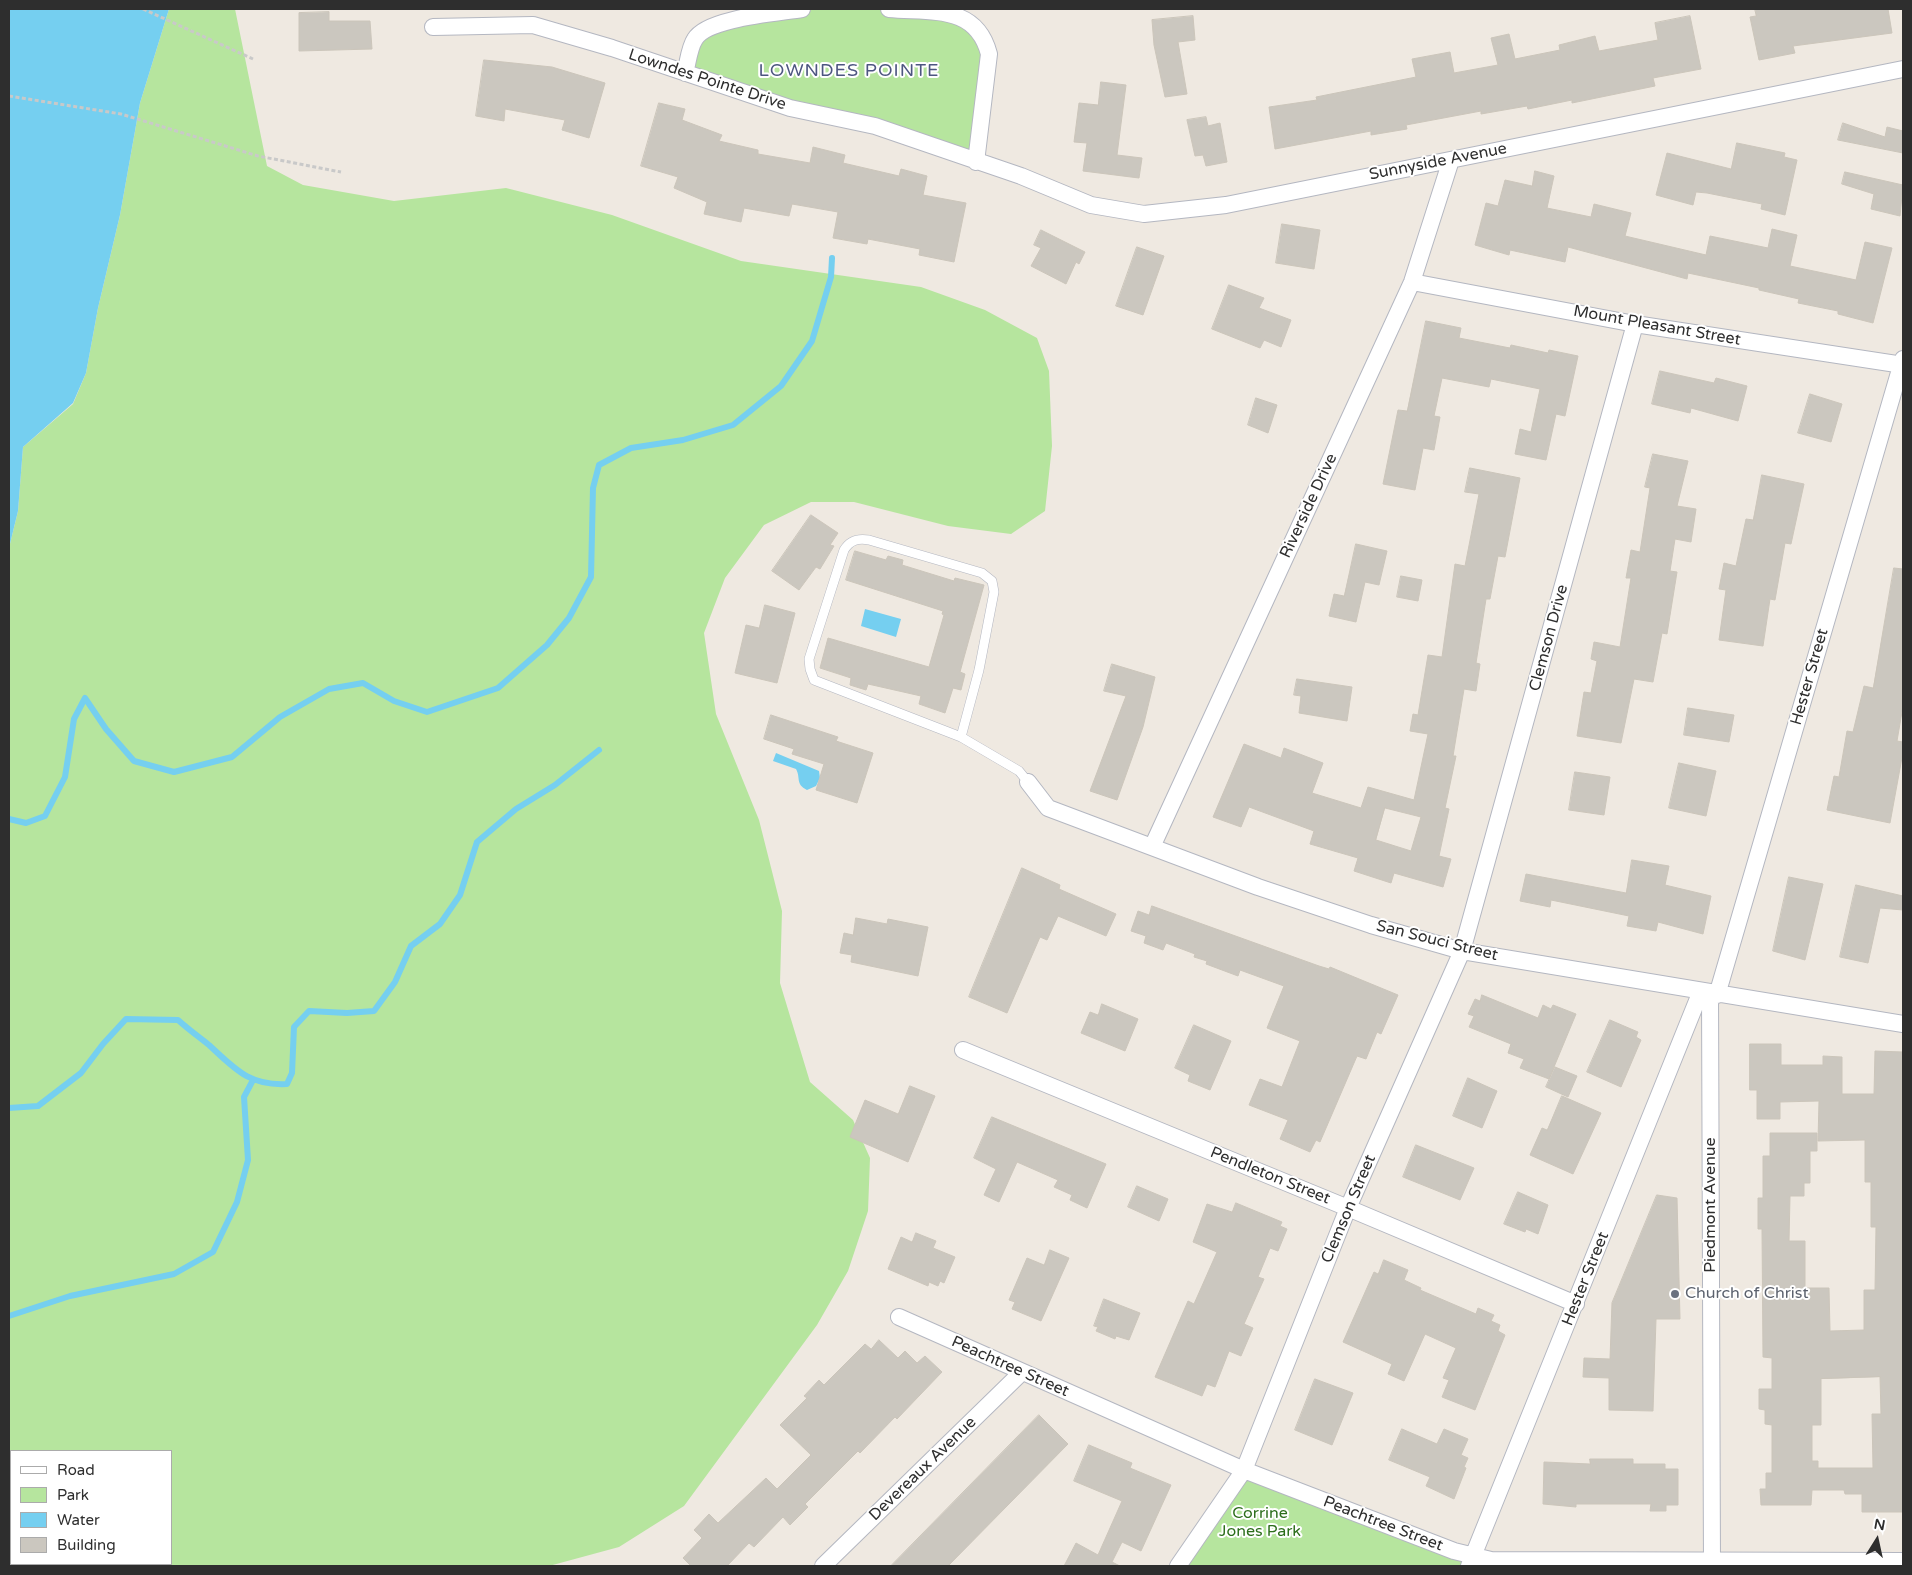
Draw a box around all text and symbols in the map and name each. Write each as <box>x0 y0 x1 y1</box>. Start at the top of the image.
street label: Lowndes Pointe Drive <box>626 45 788 115</box>
district label: LOWNDES POINTE <box>757 60 941 82</box>
street label: Sunnyside Avenue <box>1368 139 1508 185</box>
street label: Mount Pleasant Street <box>1572 302 1742 350</box>
street label: Riverside Drive <box>1276 451 1342 561</box>
street label: Clemson Drive <box>1526 583 1572 693</box>
street label: Hester Street <box>1787 626 1833 728</box>
street label: San Souci Street <box>1374 917 1500 965</box>
street label: Piedmont Avenue <box>1701 1137 1721 1273</box>
street label: Pendleton Street <box>1207 1143 1333 1209</box>
street label: Clemson Street <box>1318 1152 1380 1266</box>
street label: Hester Street <box>1558 1229 1614 1329</box>
place label: Church of Christ <box>1685 1284 1808 1304</box>
marker: Church of Christ <box>1669 1288 1681 1300</box>
street label: Peachtree Street <box>948 1332 1072 1402</box>
street label: Devereaux Avenue <box>865 1413 981 1525</box>
legend <box>10 1450 172 1565</box>
text: Road <box>57 1461 95 1479</box>
text: Park <box>57 1486 89 1504</box>
street label: Peachtree Street <box>1320 1492 1446 1556</box>
park label: Corrine Jones Park <box>1219 1504 1301 1542</box>
text: Water <box>57 1511 100 1529</box>
north arrow <box>1852 1515 1902 1565</box>
text: N <box>1873 1515 1887 1534</box>
text: Building <box>57 1536 116 1554</box>

